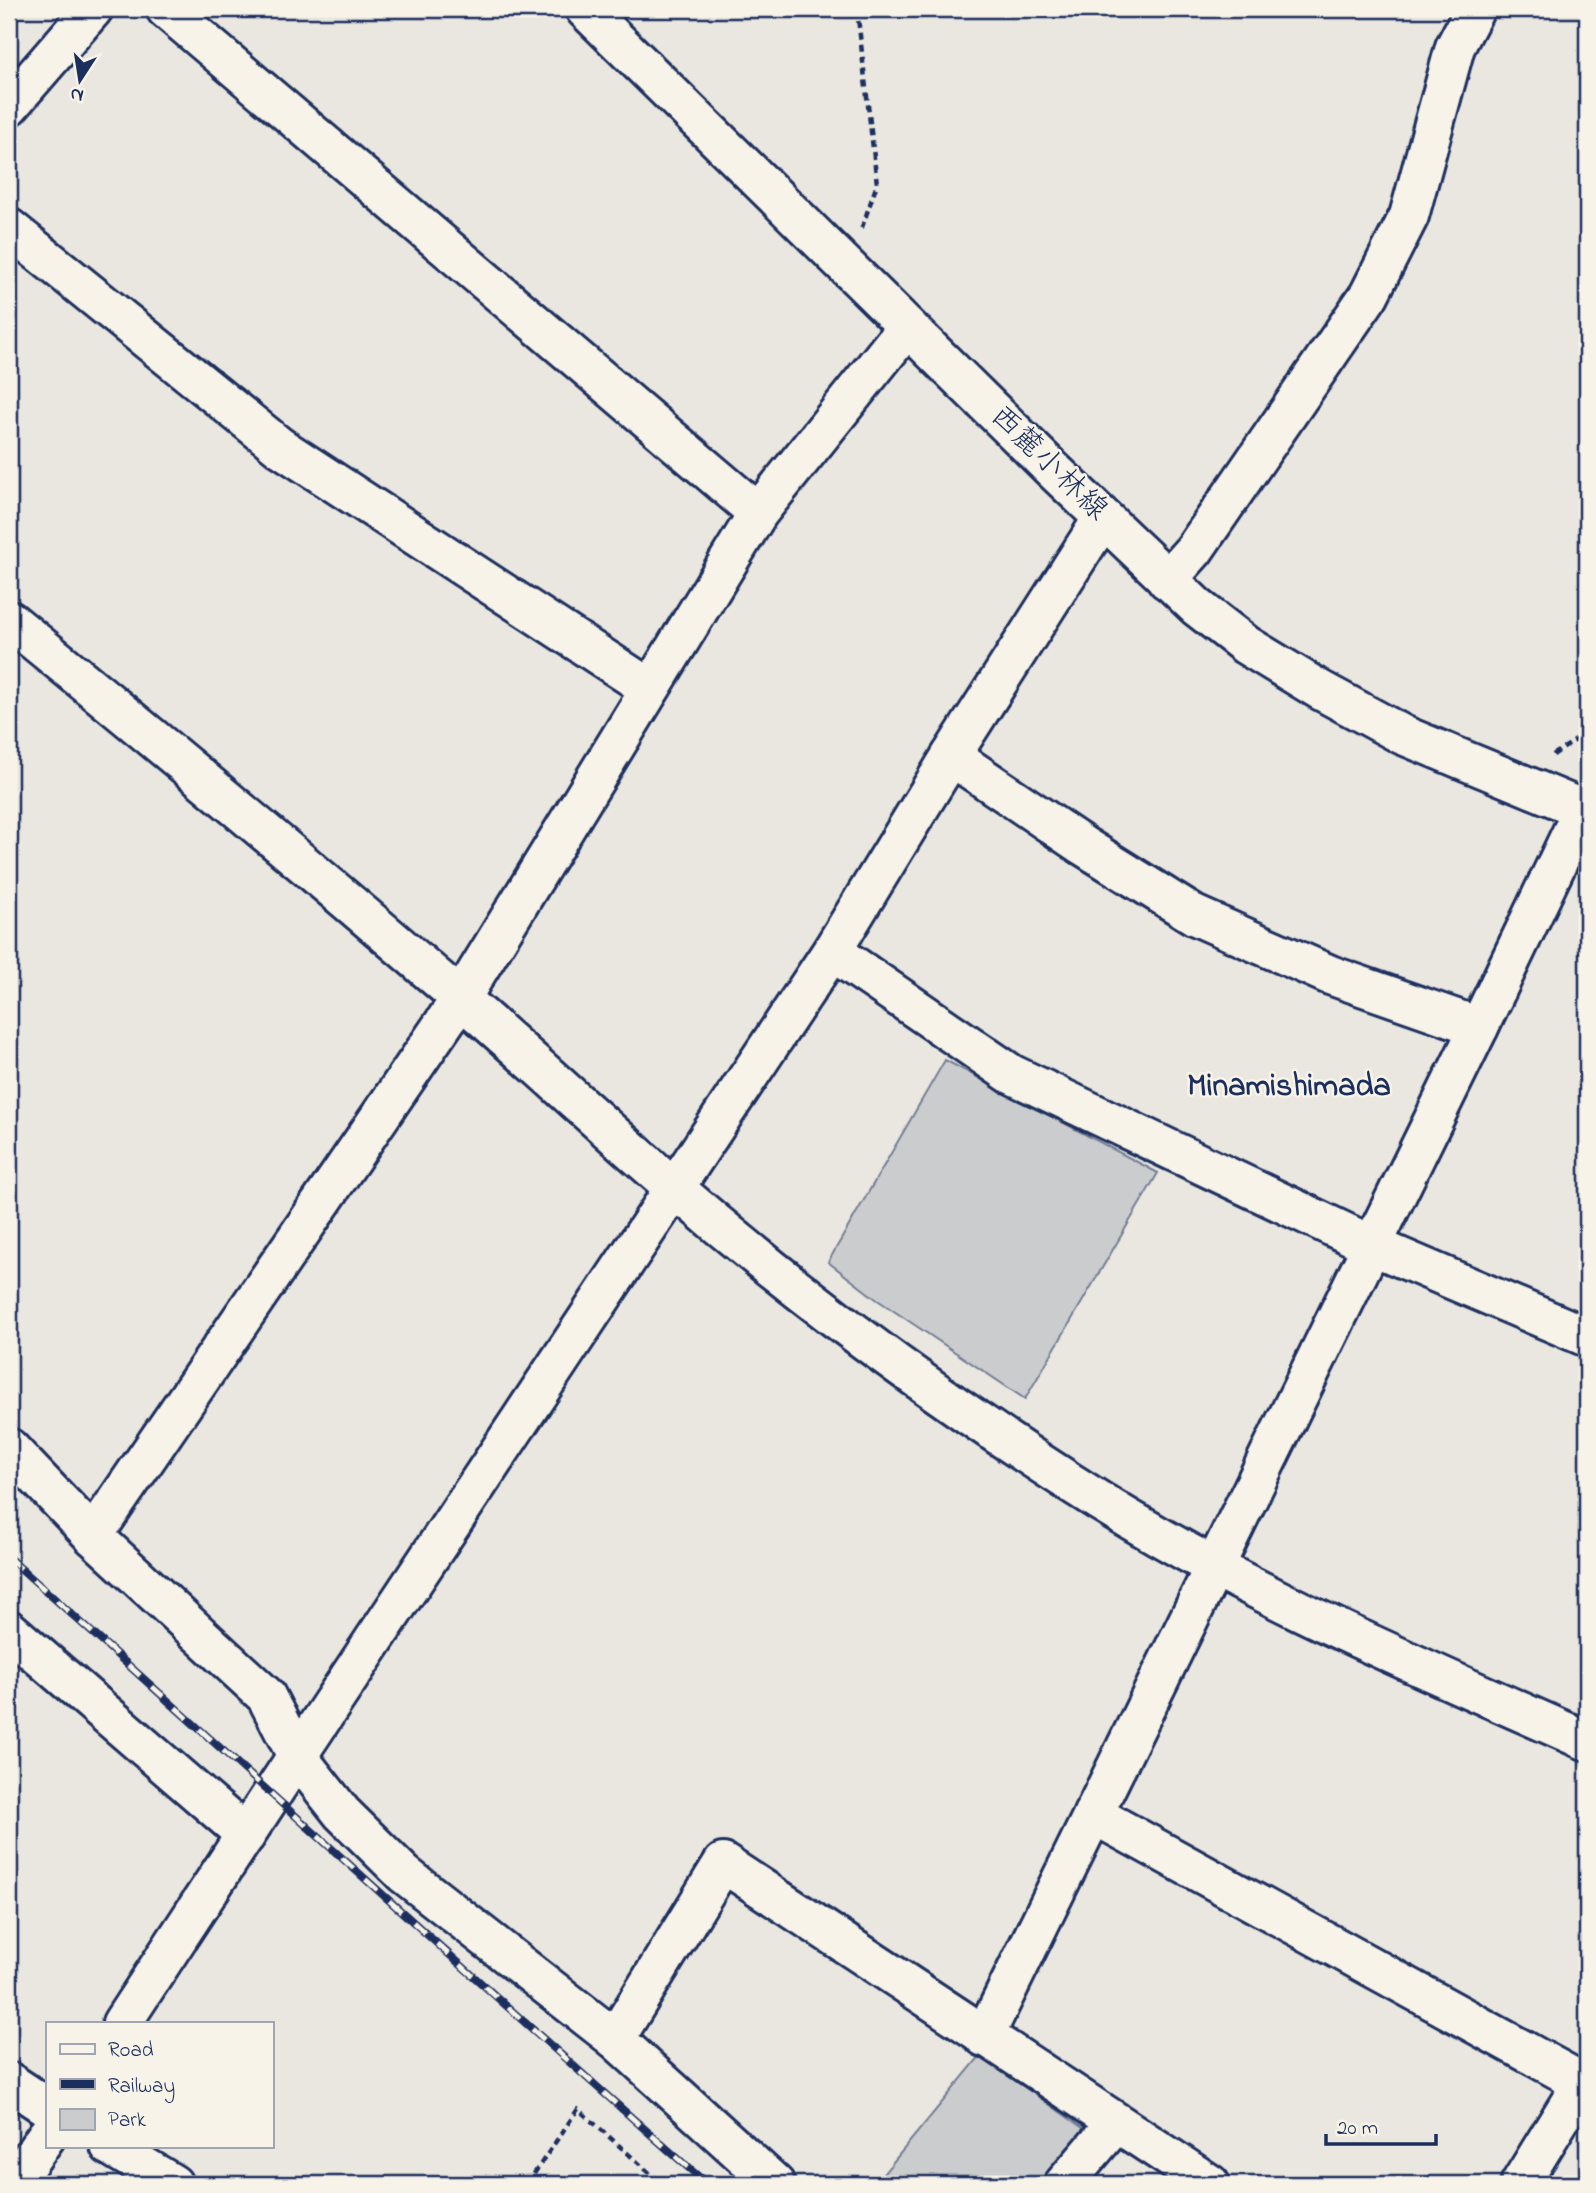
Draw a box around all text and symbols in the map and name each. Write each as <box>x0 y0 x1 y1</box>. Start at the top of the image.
north arrow <box>46 46 116 116</box>
text: N <box>68 80 86 109</box>
street label: 西麓小林線 <box>979 396 1117 532</box>
district label: Minamishimada <box>1187 1064 1391 1111</box>
legend <box>46 2022 273 2148</box>
text: Road <box>108 2036 154 2066</box>
text: Railway <box>108 2072 175 2104</box>
scale bar <box>1326 2102 1437 2146</box>
text: Park <box>108 2106 147 2136</box>
text: 20 m <box>1337 2114 1378 2144</box>

